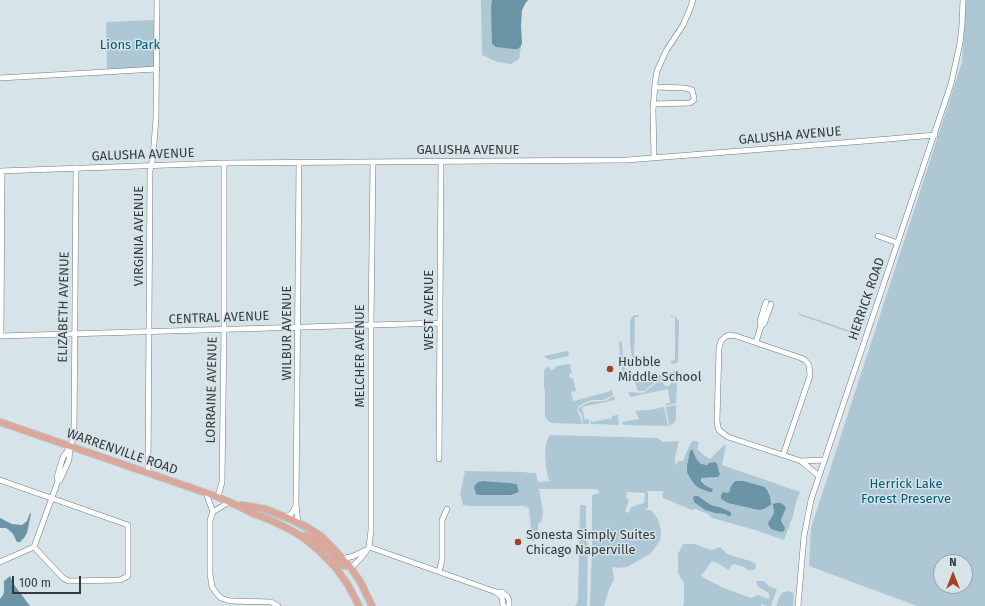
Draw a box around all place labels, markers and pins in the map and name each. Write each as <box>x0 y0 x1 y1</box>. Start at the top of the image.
place label: Hubble Middle School <box>618 354 702 385</box>
marker: Hubble Middle School <box>605 364 615 374</box>
place label: Sonesta Simply Suites Chicago Naperville <box>526 527 656 558</box>
marker: Sonesta Simply Suites Chicago Naperville <box>513 537 523 547</box>

